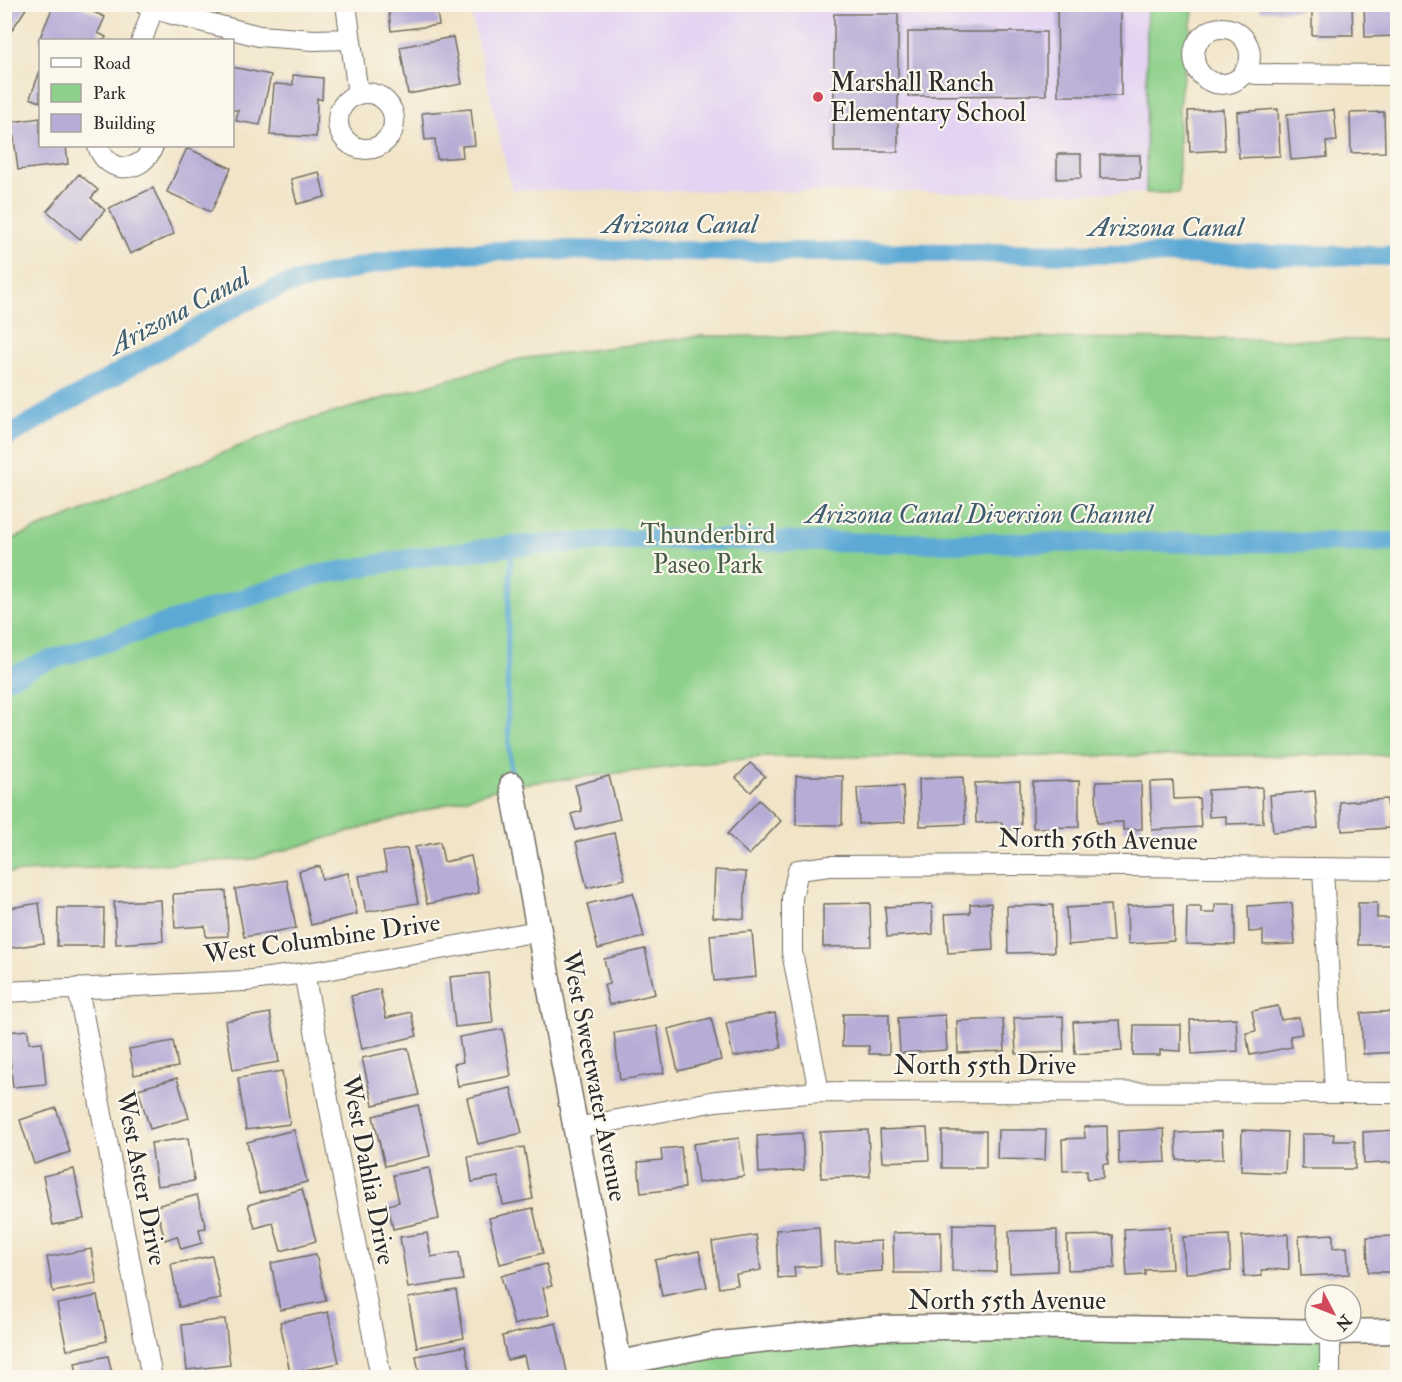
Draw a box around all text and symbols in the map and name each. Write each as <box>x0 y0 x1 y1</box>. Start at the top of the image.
legend <box>39 39 234 147</box>
text: Road <box>93 52 131 75</box>
place label: Marshall Ranch Elementary School <box>830 67 1027 129</box>
text: Park <box>93 82 126 105</box>
marker: Marshall Ranch Elementary School <box>811 90 825 104</box>
text: Building <box>93 112 156 135</box>
water label: Arizona Canal <box>600 208 760 241</box>
water label: Arizona Canal <box>1086 211 1246 244</box>
water label: Arizona Canal <box>100 259 258 364</box>
water label: Arizona Canal Diversion Channel <box>803 498 1155 531</box>
park label: Thunderbird Paseo Park <box>641 519 776 581</box>
street label: North 56th Avenue <box>998 822 1198 858</box>
street label: West Columbine Drive <box>201 907 442 972</box>
street label: West Sweetwater Avenue <box>554 947 634 1204</box>
street label: North 55th Drive <box>894 1050 1076 1082</box>
street label: West Dahlia Drive <box>334 1072 402 1268</box>
street label: West Aster Drive <box>108 1087 174 1268</box>
north arrow <box>1303 1283 1363 1343</box>
street label: North 55th Avenue <box>908 1285 1106 1317</box>
text: N <box>1331 1310 1356 1335</box>

